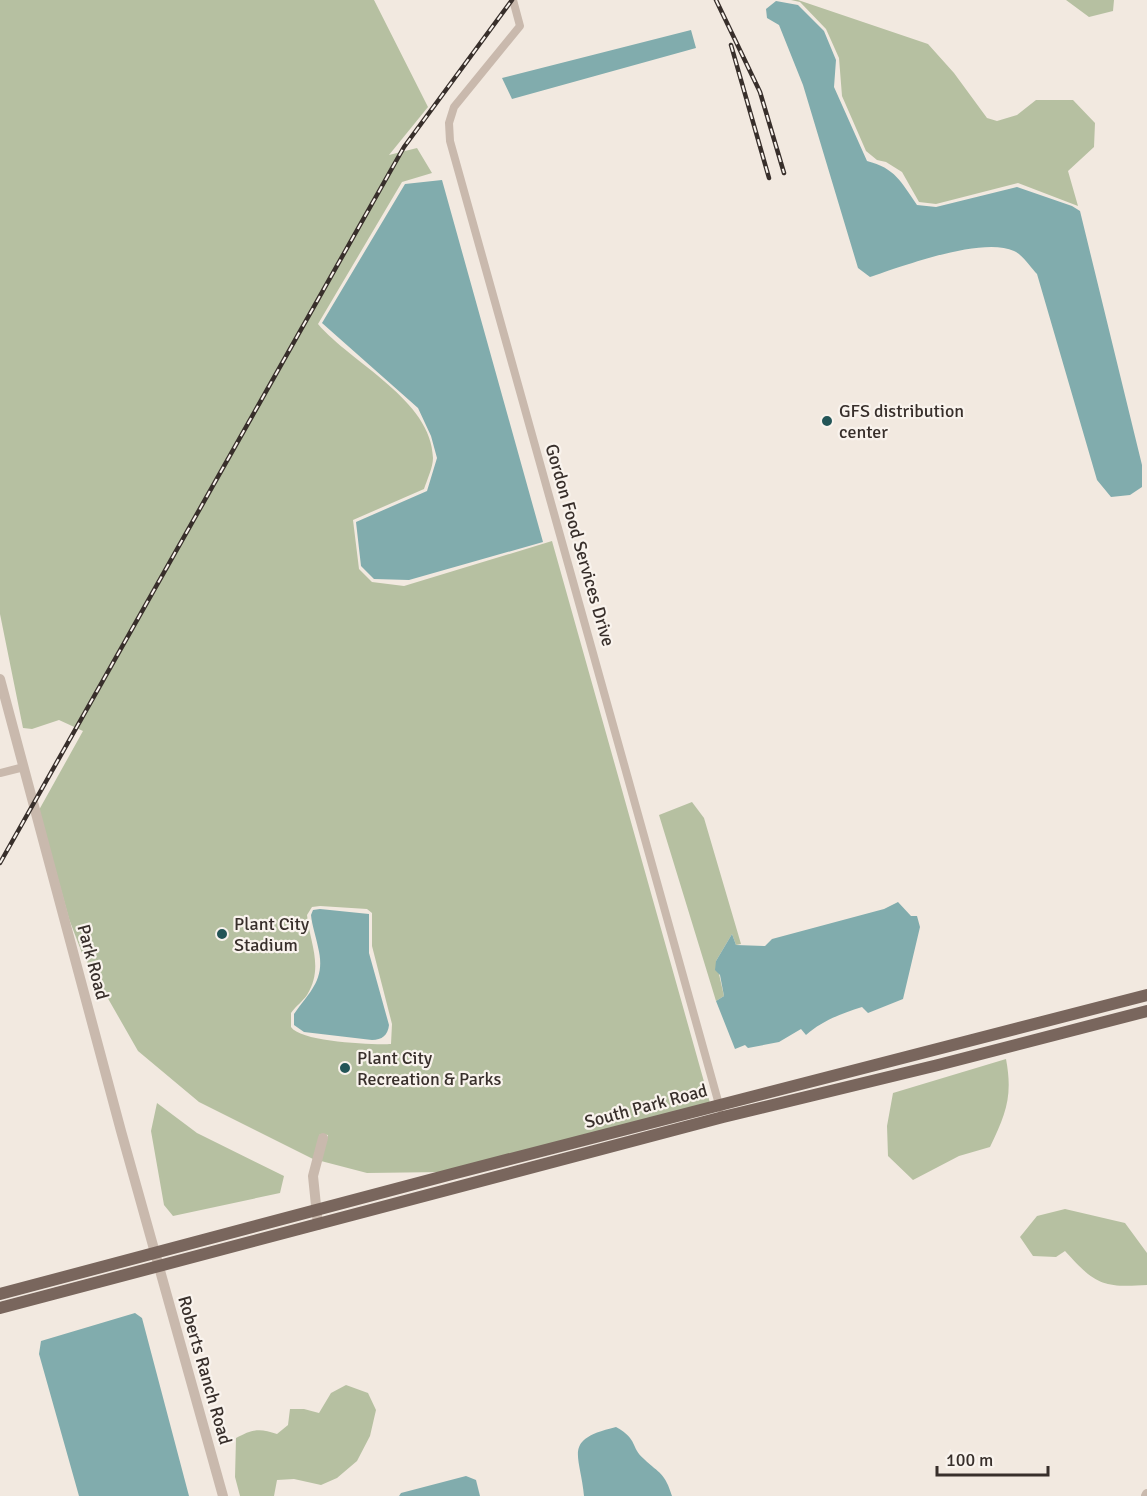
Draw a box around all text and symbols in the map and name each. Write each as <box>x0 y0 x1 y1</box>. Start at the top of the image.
place label: GFS distribution center <box>839 400 964 443</box>
marker: GFS distribution center <box>820 414 834 428</box>
street label: Gordon Food Services Drive <box>541 441 619 649</box>
place label: Plant City Stadium <box>234 913 310 956</box>
street label: Park Road <box>72 922 114 1002</box>
marker: Plant City Stadium <box>215 927 229 941</box>
place label: Plant City Recreation & Parks <box>357 1047 502 1090</box>
marker: Plant City Recreation & Parks <box>338 1061 352 1075</box>
street label: South Park Road <box>582 1079 710 1133</box>
street label: Roberts Ranch Road <box>173 1293 237 1447</box>
scale bar <box>937 1439 1048 1477</box>
text: 100 m <box>946 1449 993 1471</box>

